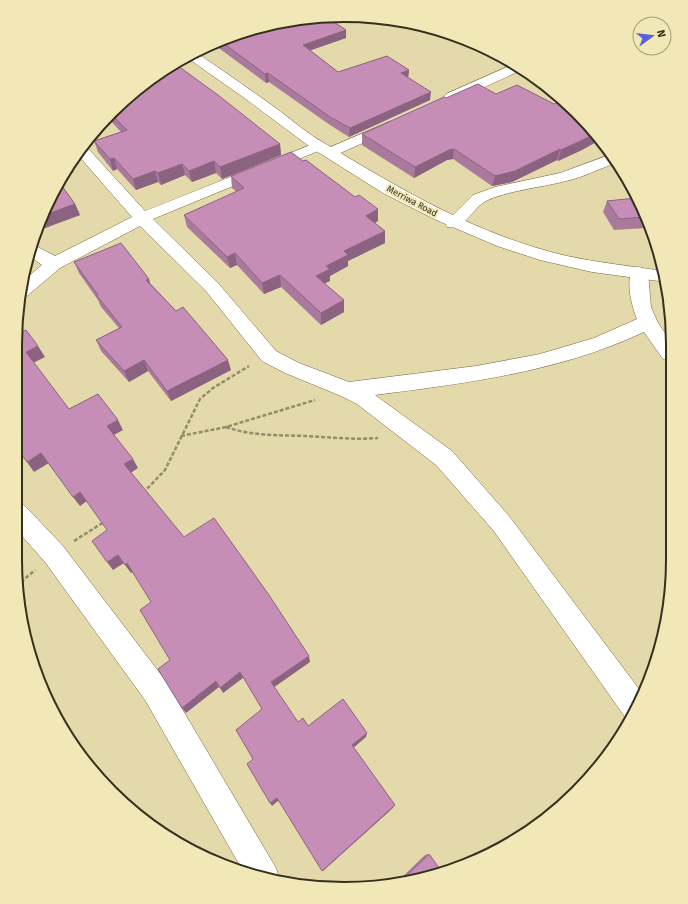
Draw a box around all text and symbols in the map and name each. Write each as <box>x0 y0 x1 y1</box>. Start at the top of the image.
north arrow <box>632 16 672 56</box>
text: N <box>654 28 668 39</box>
street label: Merriwa Road <box>385 183 439 219</box>

